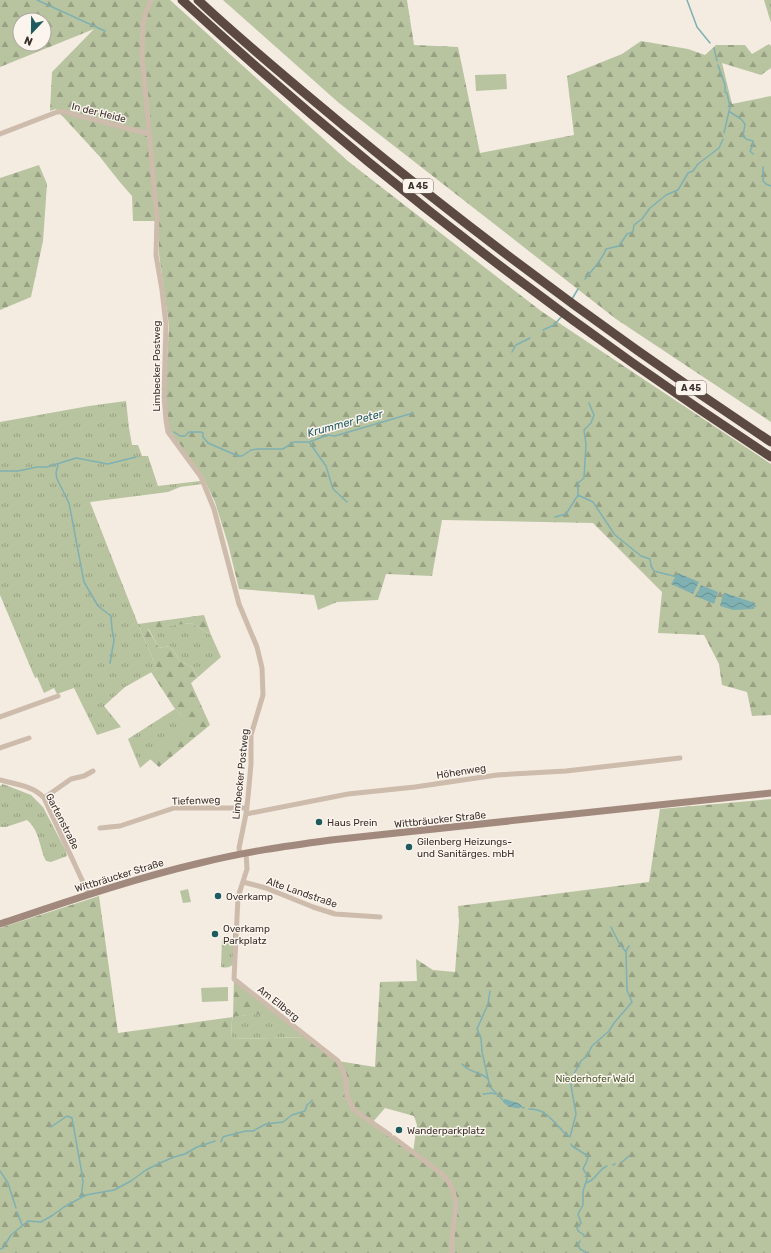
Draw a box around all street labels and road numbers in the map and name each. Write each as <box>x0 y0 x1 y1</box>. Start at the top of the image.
street label: In der Heide <box>70 100 128 126</box>
road number: A 45 <box>403 179 433 193</box>
street label: Limbecker Postweg <box>151 320 163 412</box>
road number: A 45 <box>676 381 706 395</box>
street label: Limbecker Postweg <box>230 728 252 820</box>
street label: Höhenweg <box>436 762 487 782</box>
street label: Gartenstraße <box>43 791 82 852</box>
street label: Tiefenweg <box>172 794 221 808</box>
street label: Wittbräucker Straße <box>394 809 487 831</box>
street label: Wittbräucker Straße <box>73 857 166 895</box>
street label: Alte Landstraße <box>265 875 339 911</box>
street label: Am Ellberg <box>255 984 302 1024</box>

